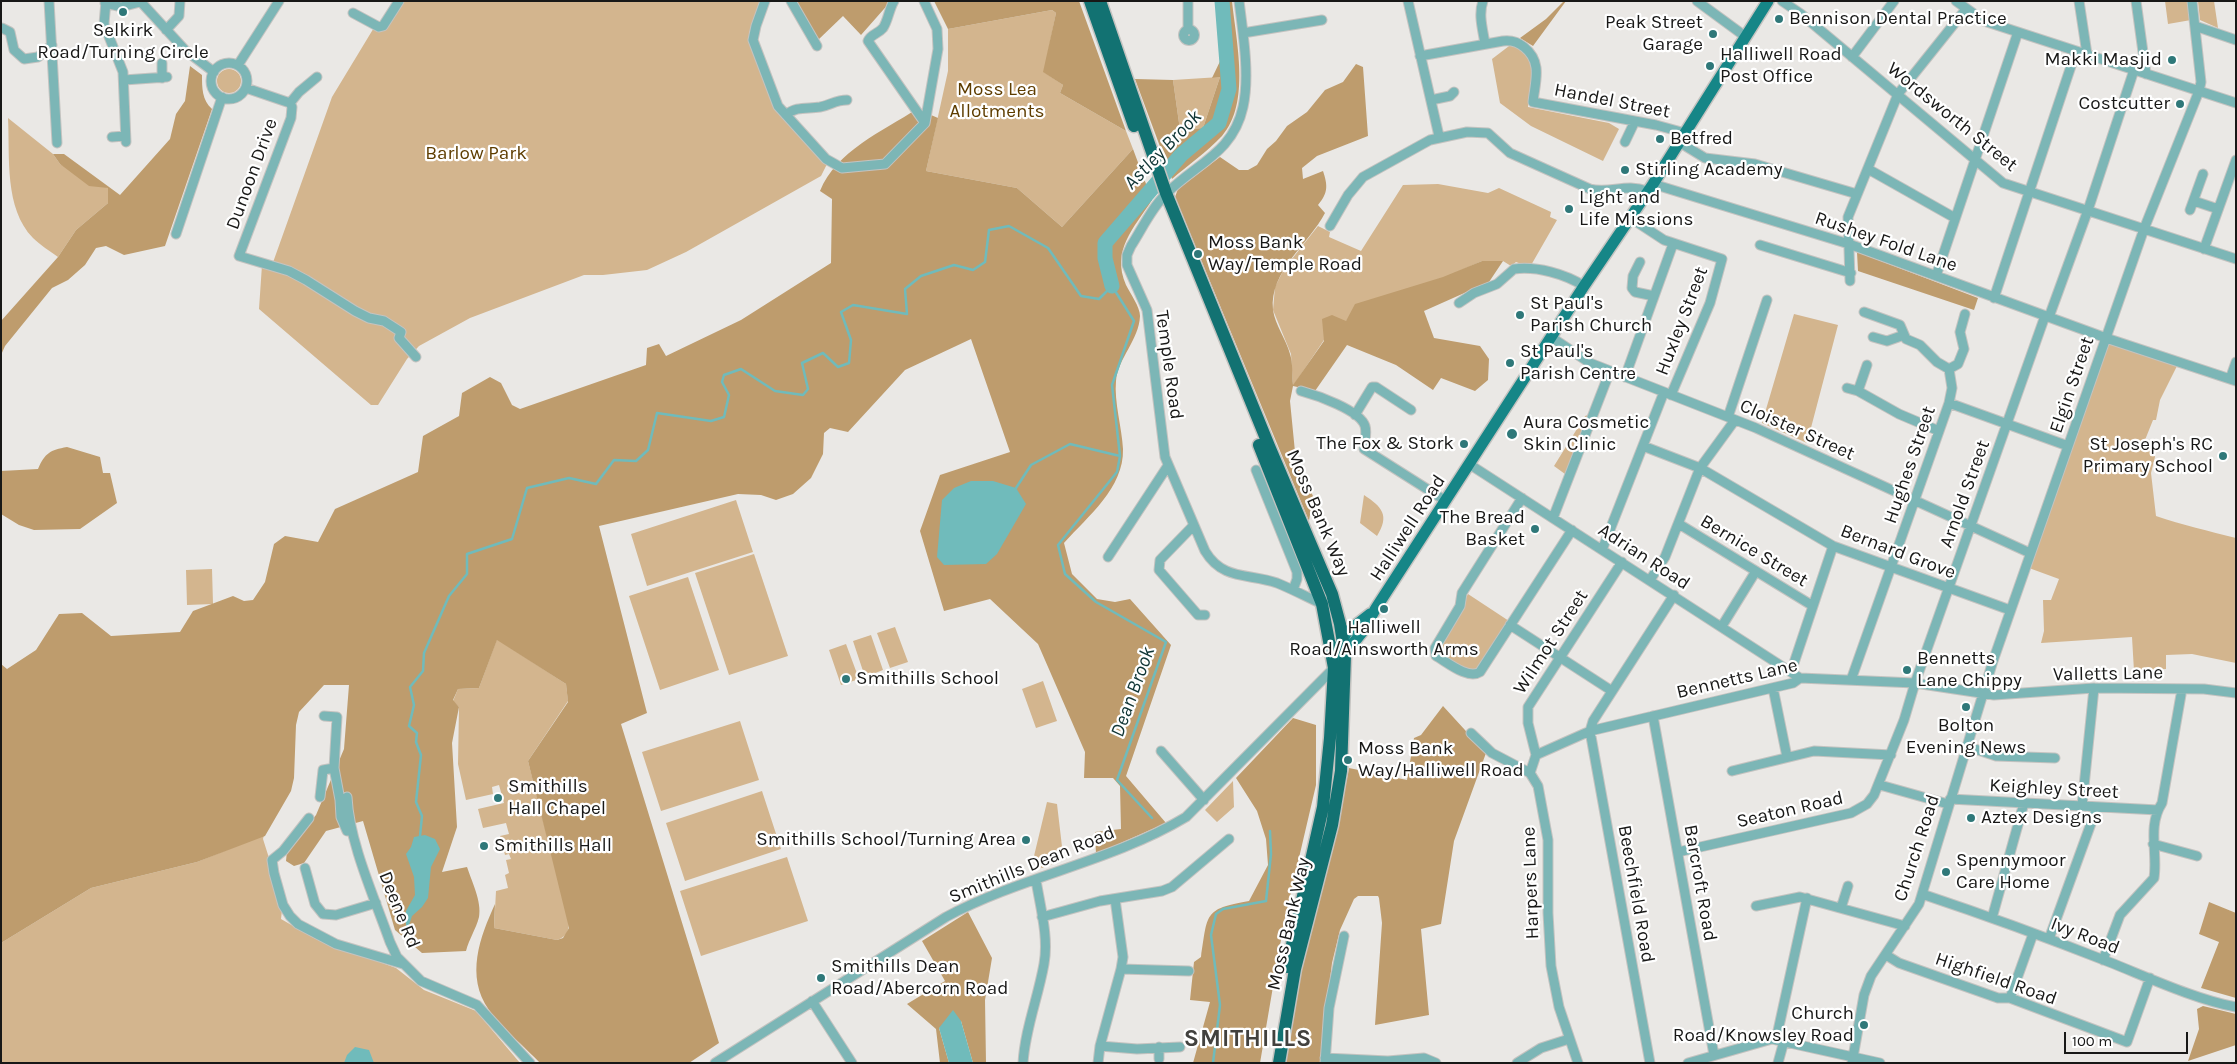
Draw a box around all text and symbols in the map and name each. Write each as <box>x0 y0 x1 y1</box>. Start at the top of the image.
marker: Selkirk Road/Turning Circle <box>117 6 129 18</box>
place label: Bennison Dental Practice <box>1789 8 2007 30</box>
place label: Peak Street Garage <box>1605 12 1703 56</box>
marker: Bennison Dental Practice <box>1773 13 1785 25</box>
place label: Selkirk Road/Turning Circle <box>37 20 209 64</box>
marker: Peak Street Garage <box>1707 28 1719 40</box>
place label: Halliwell Road Post Office <box>1720 44 1842 88</box>
place label: Makki Masjid <box>2044 49 2162 71</box>
marker: Makki Masjid <box>2166 54 2178 66</box>
street label: Wordsworth Street <box>1882 57 2022 177</box>
marker: Halliwell Road Post Office <box>1704 60 1716 72</box>
park label: Moss Lea Allotments <box>949 79 1045 123</box>
street label: Handel Street <box>1552 79 1672 123</box>
place label: Costcutter <box>2079 93 2170 115</box>
marker: Costcutter <box>2174 98 2186 110</box>
water label: Astley Brook <box>1119 105 1207 195</box>
street label: Dunoon Drive <box>221 115 283 233</box>
place label: Betfred <box>1670 128 1733 150</box>
marker: Betfred <box>1654 133 1666 145</box>
park label: Barlow Park <box>425 143 527 165</box>
place label: Stirling Academy <box>1635 159 1783 181</box>
marker: Stirling Academy <box>1619 164 1631 176</box>
place label: Light and Life Missions <box>1579 187 1694 231</box>
marker: Light and Life Missions <box>1563 203 1575 215</box>
street label: Rushey Fold Lane <box>1812 207 1960 277</box>
place label: Moss Bank Way/Temple Road <box>1208 232 1362 276</box>
marker: Moss Bank Way/Temple Road <box>1192 248 1204 260</box>
street label: Huxley Street <box>1651 263 1713 379</box>
place label: St Paul's Parish Church <box>1530 293 1652 337</box>
street label: Temple Road <box>1150 309 1188 421</box>
marker: St Paul's Parish Church <box>1514 309 1526 321</box>
street label: Elgin Street <box>2045 334 2099 436</box>
place label: St Paul's Parish Centre <box>1520 341 1636 385</box>
marker: St Paul's Parish Centre <box>1504 357 1516 369</box>
street label: Cloister Street <box>1736 394 1858 466</box>
street label: Hughes Street <box>1879 403 1941 527</box>
place label: Aura Cosmetic Skin Clinic <box>1523 412 1649 456</box>
marker: Aura Cosmetic Skin Clinic <box>1505 427 1519 441</box>
place label: The Fox & Stork <box>1316 433 1454 455</box>
place label: St Joseph's RC Primary School <box>2083 434 2213 478</box>
street label: Arnold Street <box>1935 437 1995 551</box>
marker: The Fox & Stork <box>1458 438 1470 450</box>
street label: Moss Bank Way <box>1281 446 1355 580</box>
marker: St Joseph's RC Primary School <box>2217 450 2229 462</box>
street label: Halliwell Road <box>1365 471 1451 585</box>
place label: The Bread Basket <box>1440 507 1525 551</box>
street label: Bernice Street <box>1696 510 1812 592</box>
street label: Adrian Road <box>1594 519 1694 595</box>
street label: Bernard Grove <box>1837 520 1959 584</box>
marker: The Bread Basket <box>1529 523 1541 535</box>
street label: Wilmot Street <box>1509 585 1593 699</box>
marker: Halliwell Road/Ainsworth Arms <box>1378 603 1390 615</box>
place label: Halliwell Road/Ainsworth Arms <box>1289 617 1479 661</box>
water label: Dean Brook <box>1106 644 1160 740</box>
place label: Bennetts Lane Chippy <box>1917 648 2022 692</box>
street label: Bennetts Lane <box>1674 654 1800 704</box>
street label: Valletts Lane <box>2053 662 2163 686</box>
marker: Bennetts Lane Chippy <box>1901 664 1913 676</box>
place label: Smithills School <box>856 668 999 690</box>
marker: Smithills School <box>840 673 852 685</box>
marker: Bolton Evening News <box>1960 701 1972 713</box>
place label: Bolton Evening News <box>1906 715 2026 759</box>
place label: Moss Bank Way/Halliwell Road <box>1358 738 1524 782</box>
marker: Moss Bank Way/Halliwell Road <box>1342 754 1354 766</box>
street label: Keighley Street <box>1989 774 2119 804</box>
place label: Smithills Hall Chapel <box>508 776 606 820</box>
street label: Seaton Road <box>1734 787 1846 833</box>
marker: Smithills Hall Chapel <box>492 792 504 804</box>
street label: Church Road <box>1889 792 1945 904</box>
place label: Aztex Designs <box>1981 807 2102 829</box>
marker: Aztex Designs <box>1965 812 1977 824</box>
street label: Smithills Dean Road <box>946 821 1118 909</box>
street label: Beechfield Road <box>1613 823 1659 965</box>
street label: Barcroft Road <box>1679 823 1721 943</box>
street label: Harpers Lane <box>1518 826 1544 940</box>
place label: Smithills School/Turning Area <box>756 829 1016 851</box>
marker: Smithills School/Turning Area <box>1020 834 1032 846</box>
place label: Smithills Hall <box>494 835 612 857</box>
marker: Smithills Hall <box>478 840 490 852</box>
place label: Spennymoor Care Home <box>1956 850 2066 894</box>
street label: Moss Bank Way <box>1263 855 1315 993</box>
marker: Spennymoor Care Home <box>1940 866 1952 878</box>
street label: Deene Rd <box>373 868 425 952</box>
street label: Ivy Road <box>2047 912 2123 960</box>
street label: Highfield Road <box>1932 947 2060 1011</box>
place label: Smithills Dean Road/Abercorn Road <box>831 956 1009 1000</box>
marker: Smithills Dean Road/Abercorn Road <box>815 972 827 984</box>
place label: Church Road/Knowsley Road <box>1673 1003 1854 1047</box>
marker: Church Road/Knowsley Road <box>1858 1019 1870 1031</box>
scale bar <box>2067 1022 2191 1054</box>
district label: SMITHILLS <box>1183 1025 1313 1053</box>
text: 100 m <box>2072 1032 2112 1050</box>

